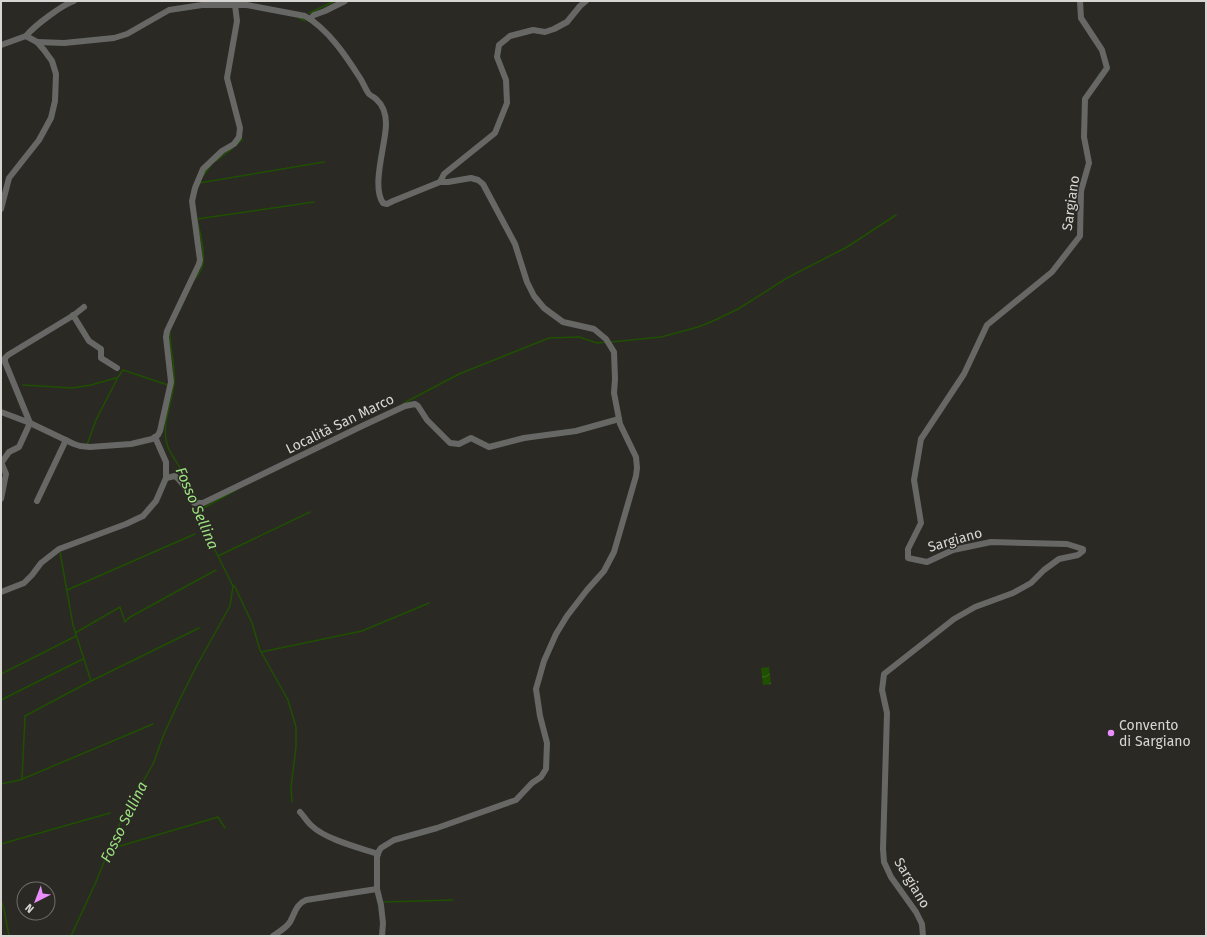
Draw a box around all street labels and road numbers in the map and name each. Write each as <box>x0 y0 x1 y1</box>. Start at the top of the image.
street label: Sargiano <box>1059 174 1083 232</box>
street label: Località San Marco <box>283 390 397 458</box>
street label: Sargiano <box>926 524 984 556</box>
street label: Sargiano <box>890 855 934 911</box>

